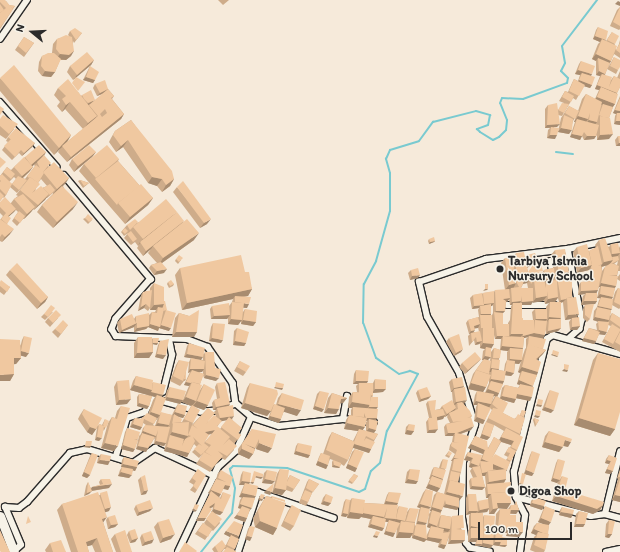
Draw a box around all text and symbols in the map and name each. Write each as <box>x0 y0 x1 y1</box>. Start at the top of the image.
north arrow <box>12 12 52 52</box>
text: N <box>13 23 27 34</box>
place label: Tarbiya Islmia Nursury School <box>508 254 593 285</box>
marker: Tarbiya Islmia Nursury School <box>495 264 505 274</box>
place label: Digoa Shop <box>519 483 581 499</box>
marker: Digoa Shop <box>506 486 516 496</box>
scale bar <box>480 514 574 540</box>
text: 100 m <box>485 522 518 536</box>

